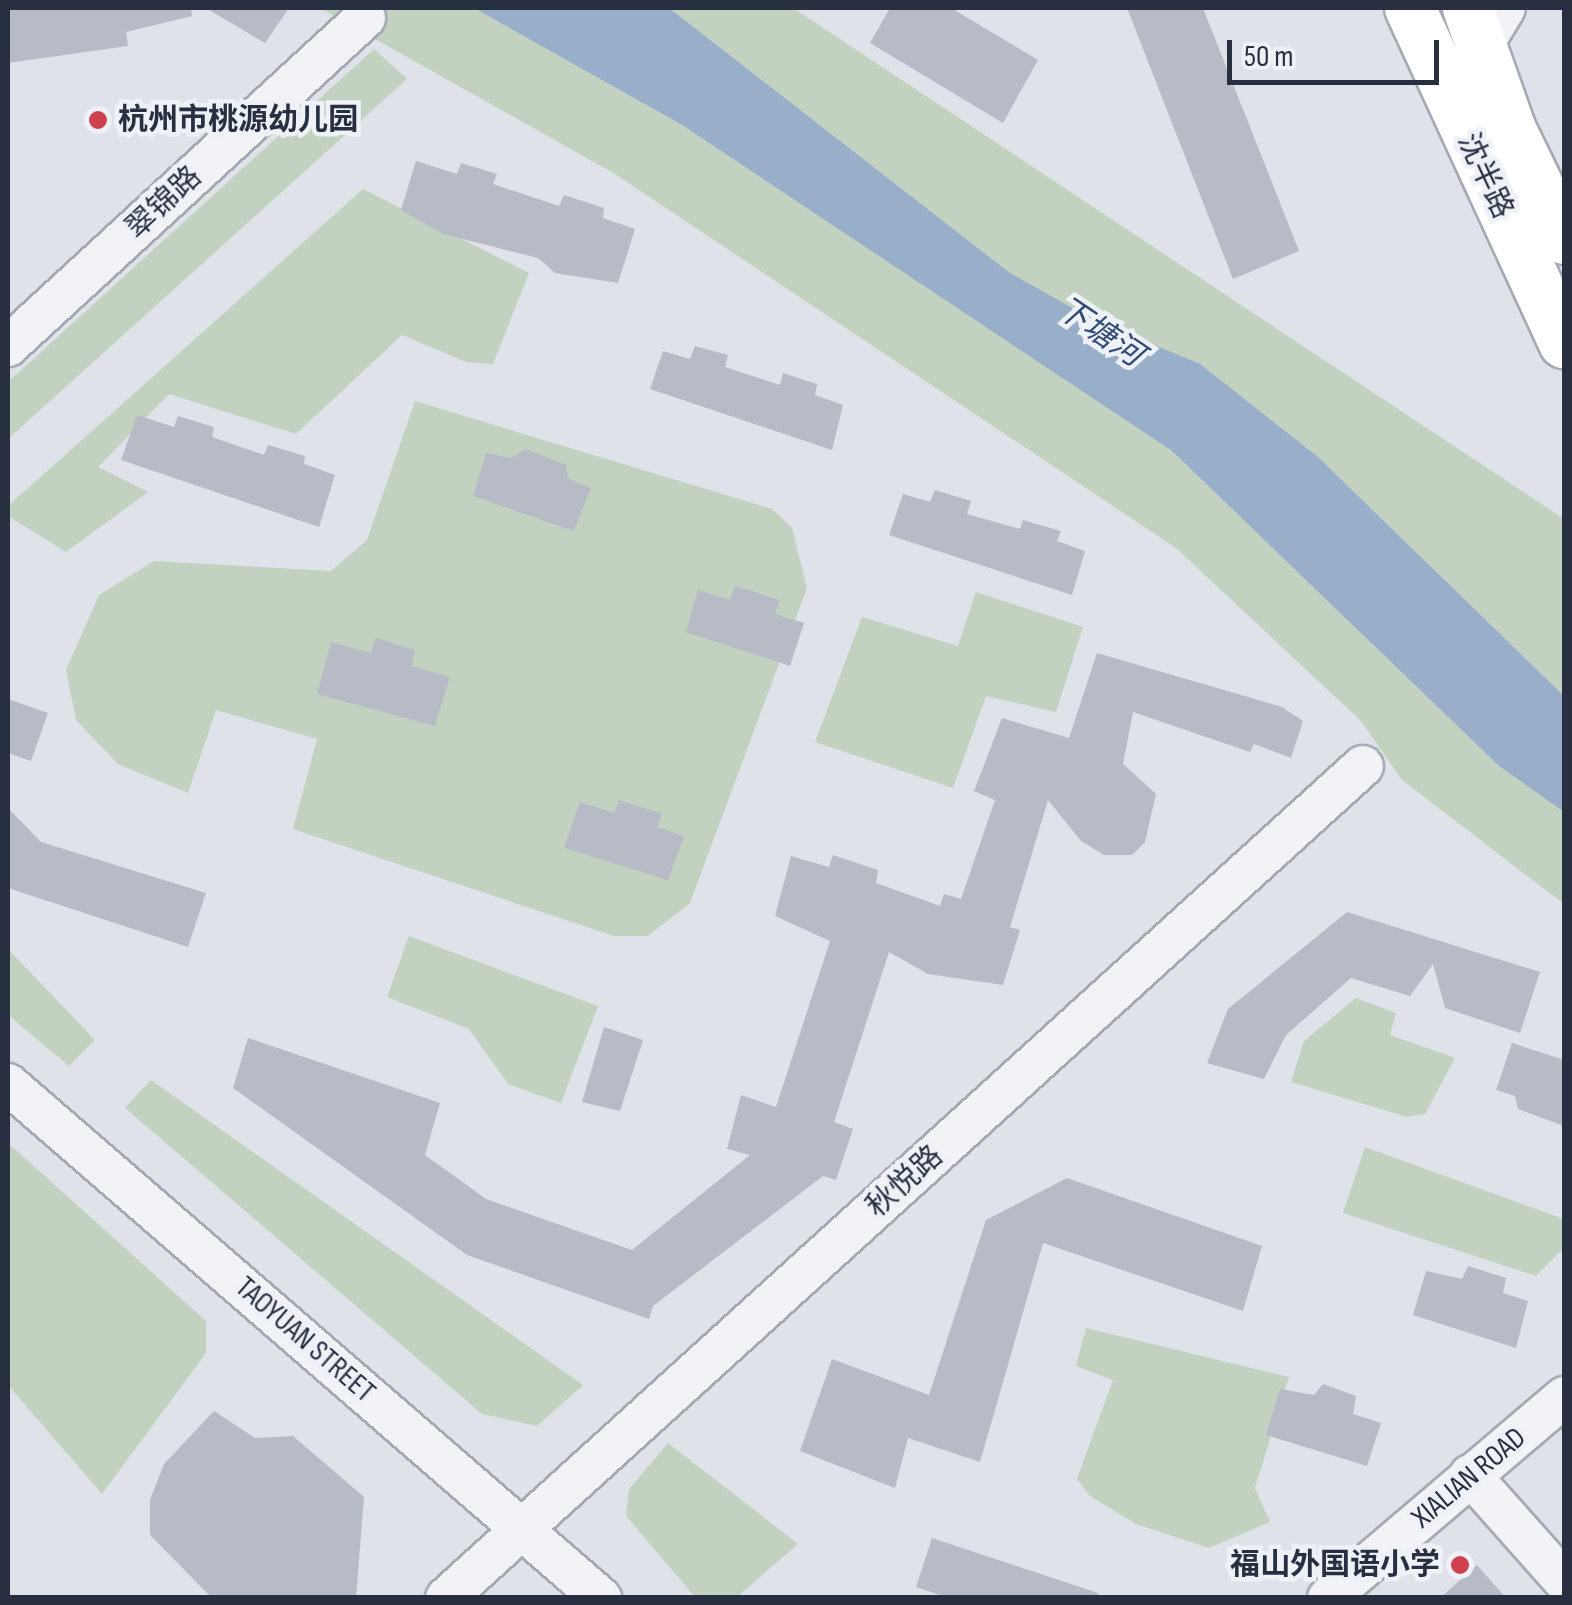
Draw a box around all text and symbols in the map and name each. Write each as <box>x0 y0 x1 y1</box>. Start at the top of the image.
scale bar <box>1232 20 1444 82</box>
text: 50 m <box>1244 39 1293 75</box>
place label: 杭州市桃源幼儿园 <box>118 102 358 138</box>
marker: 杭州市桃源幼儿园 <box>87 109 109 131</box>
street label: 沈半路 <box>1450 128 1520 224</box>
street label: 翠锦路 <box>119 159 209 247</box>
water label: 下塘河 <box>1048 290 1150 376</box>
street label: 秋悦路 <box>860 1139 950 1225</box>
street label: TAOYUAN STREET <box>228 1270 382 1410</box>
street label: XIALIAN ROAD <box>1405 1420 1533 1536</box>
place label: 福山外国语小学 <box>1230 1547 1440 1583</box>
marker: 福山外国语小学 <box>1449 1554 1471 1576</box>

